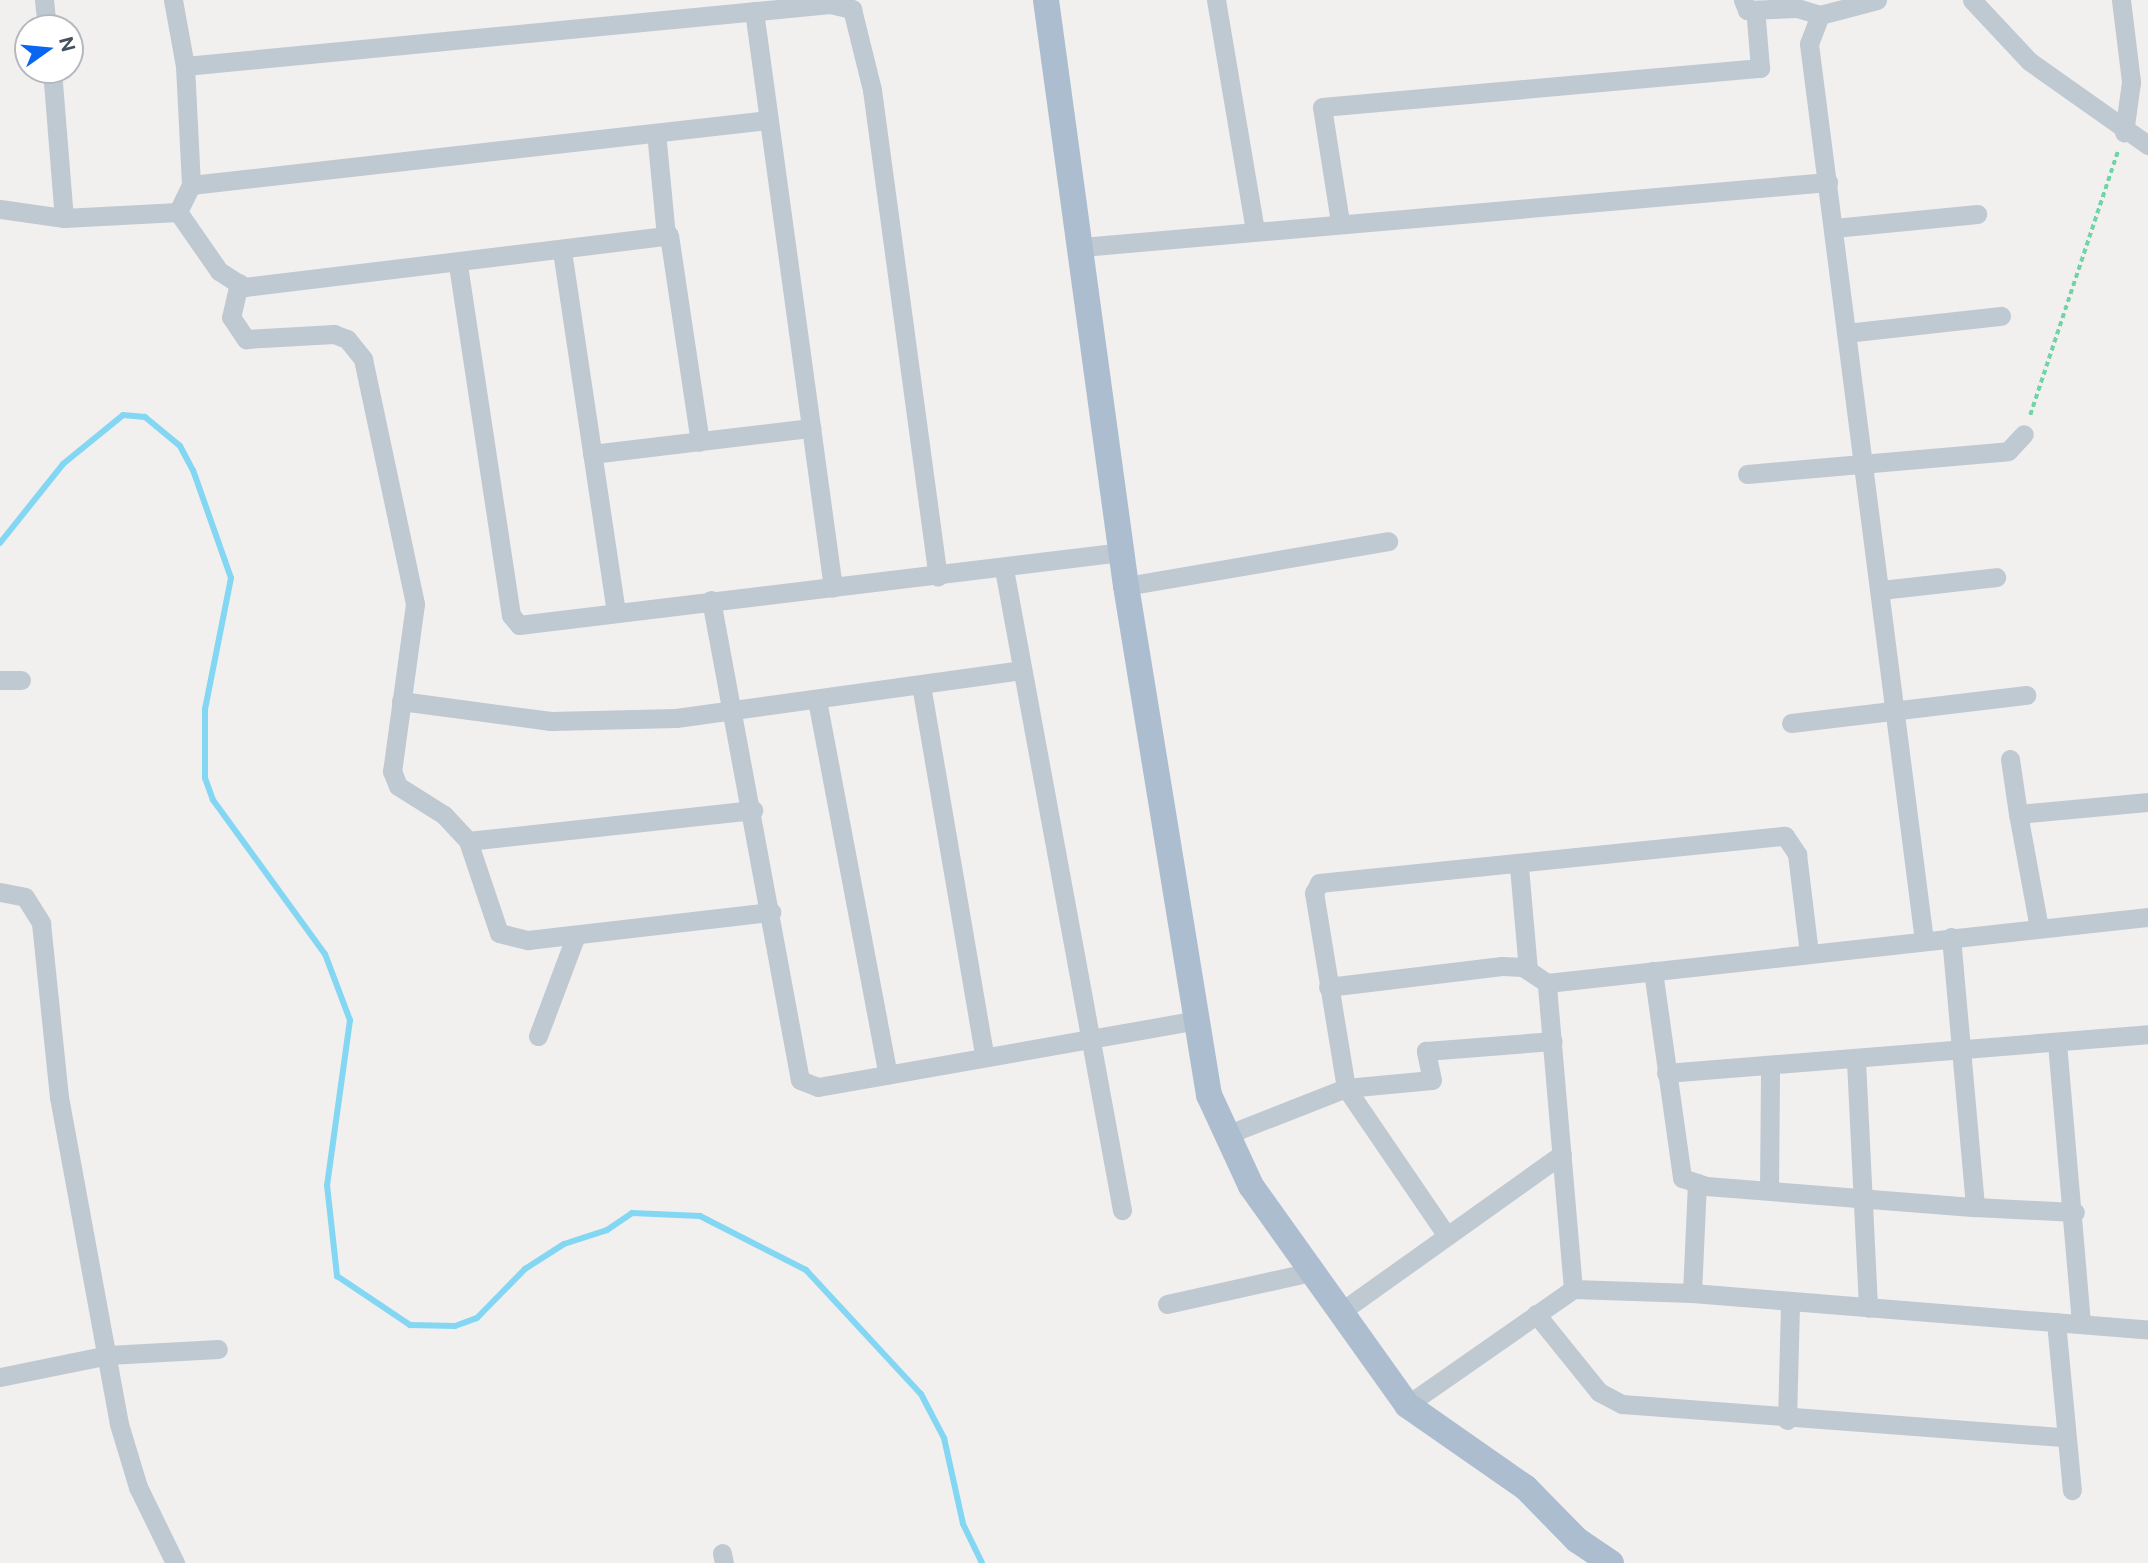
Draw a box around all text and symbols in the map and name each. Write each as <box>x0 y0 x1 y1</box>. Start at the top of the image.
north arrow <box>14 14 84 84</box>
text: N <box>55 34 80 54</box>

